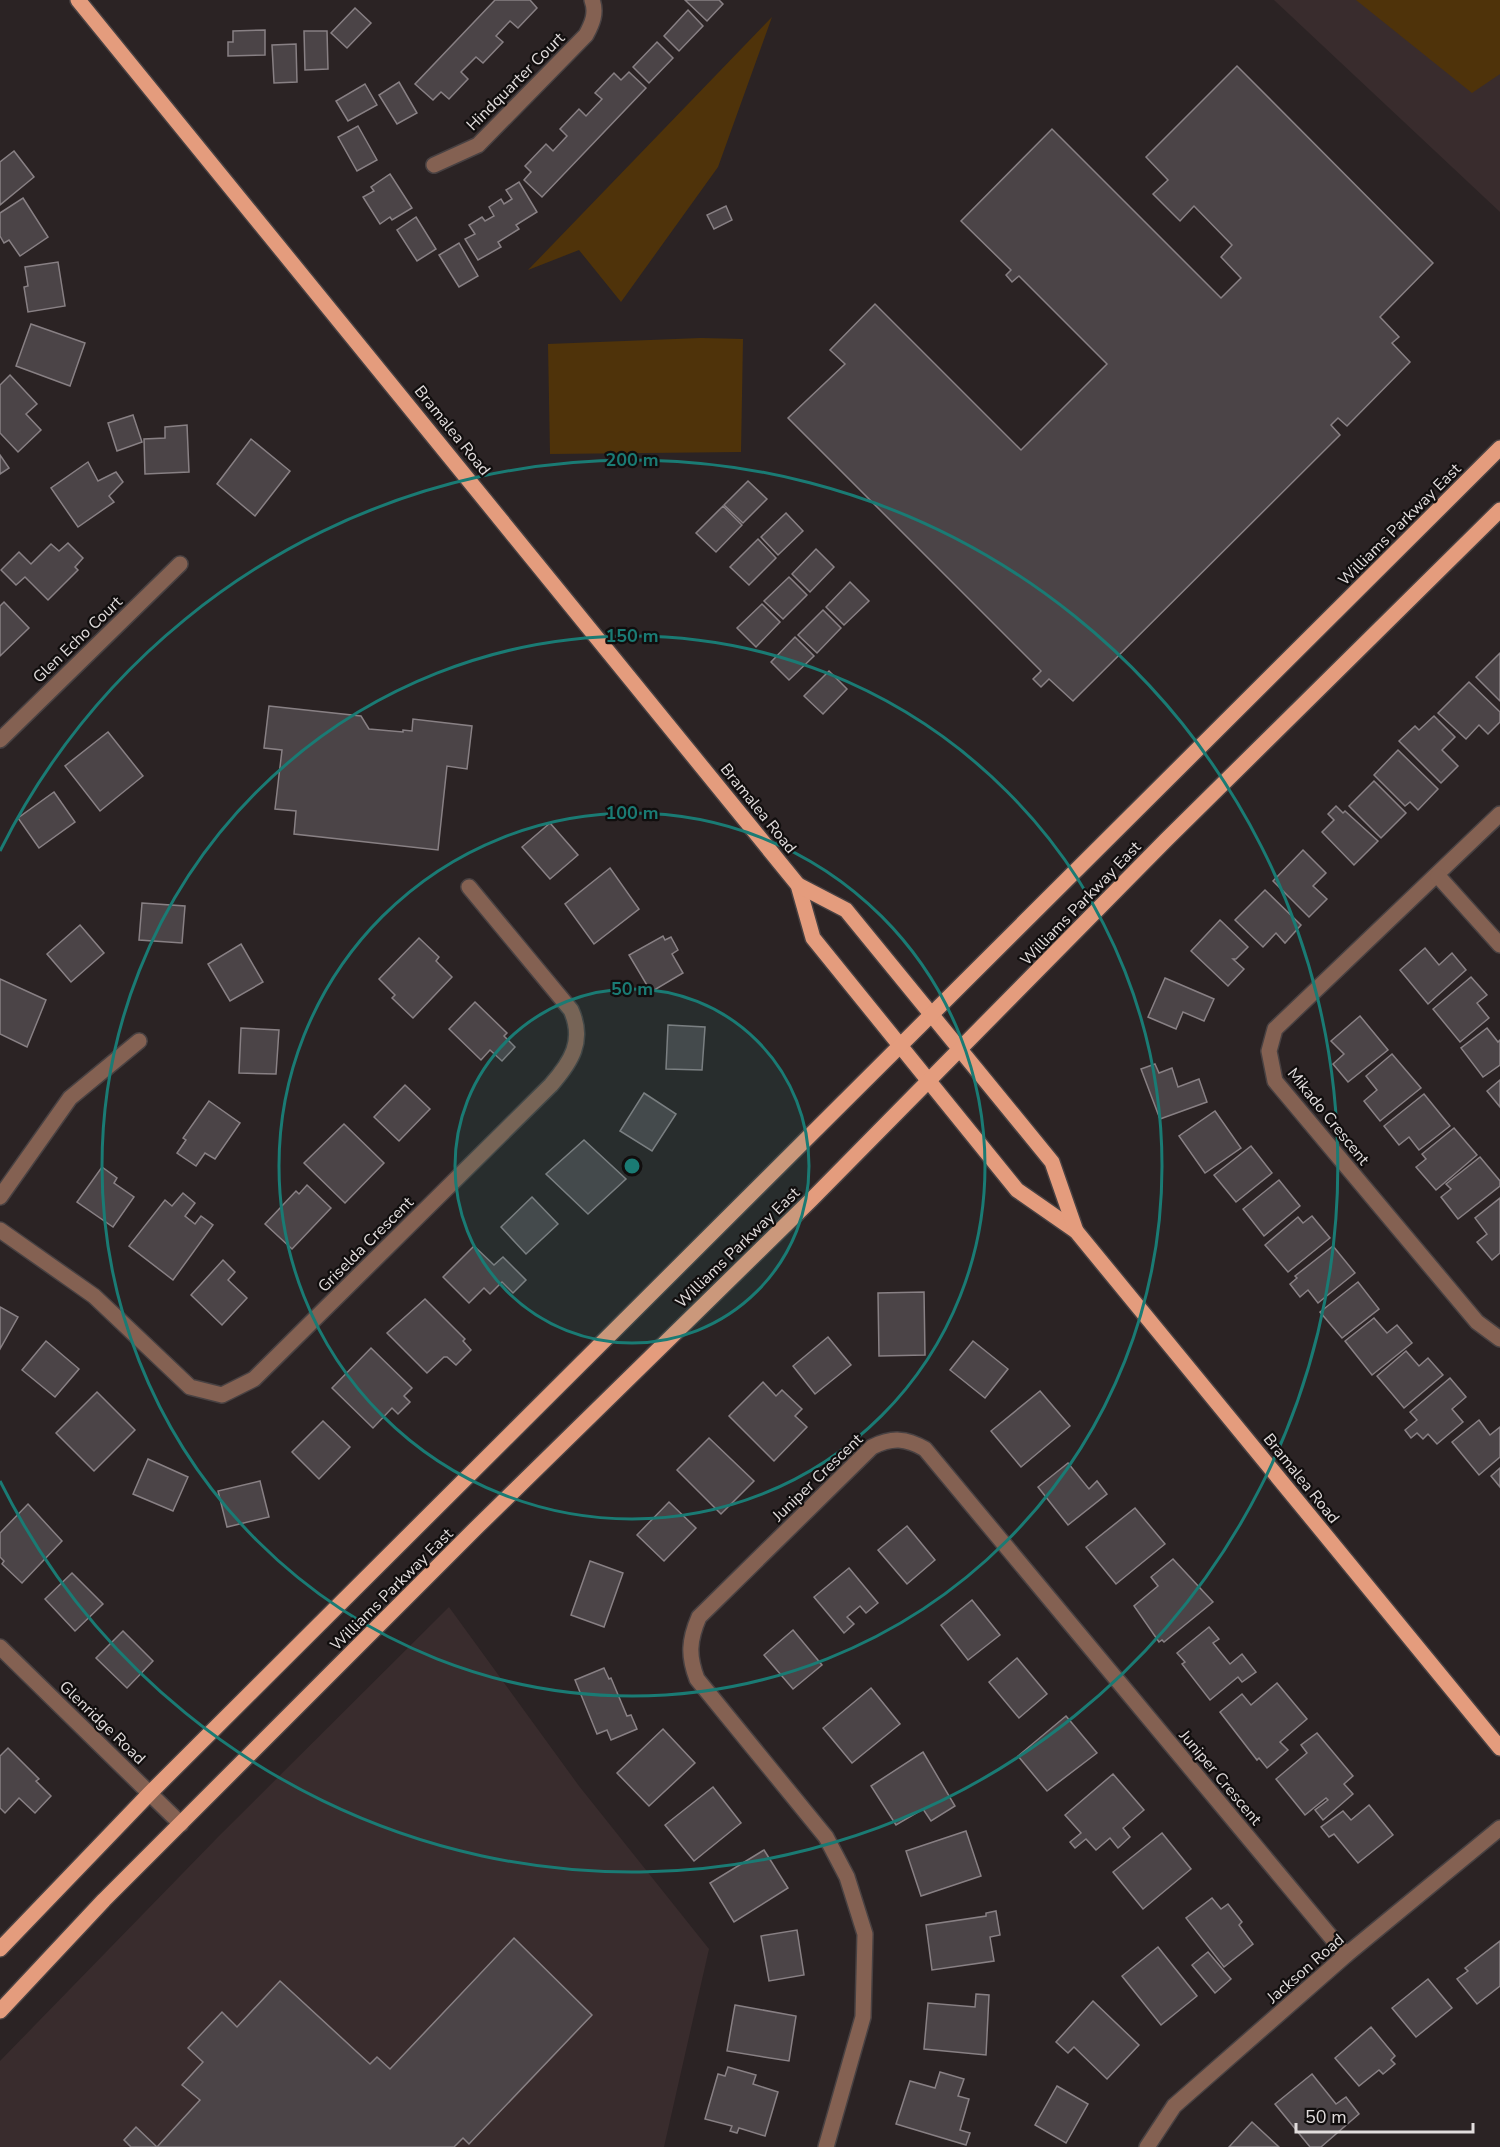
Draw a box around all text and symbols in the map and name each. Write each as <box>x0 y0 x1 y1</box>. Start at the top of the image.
street label: Hindquarter Court <box>462 27 570 136</box>
street label: Bramalea Road <box>409 381 495 480</box>
text: 200 m <box>605 448 659 472</box>
street label: Williams Parkway East <box>1334 458 1466 591</box>
street label: Glen Echo Court <box>28 591 128 688</box>
text: 150 m <box>605 624 659 648</box>
street label: Bramalea Road <box>715 759 801 858</box>
text: 100 m <box>605 801 659 825</box>
street label: Williams Parkway East <box>1015 836 1146 971</box>
text: 50 m <box>611 977 653 1001</box>
street label: Mikado Crescent <box>1282 1063 1375 1170</box>
centre of rings <box>622 1156 642 1176</box>
street label: Williams Parkway East <box>671 1182 805 1313</box>
street label: Griselda Crescent <box>313 1192 419 1297</box>
street label: Juniper Crescent <box>767 1429 868 1527</box>
street label: Bramalea Road <box>1258 1429 1344 1528</box>
street label: Williams Parkway East <box>326 1523 458 1656</box>
street label: Glenridge Road <box>54 1676 150 1769</box>
street label: Juniper Crescent <box>1173 1725 1267 1830</box>
street label: Jackson Road <box>1261 1929 1349 2009</box>
scale bar <box>1296 2096 1473 2134</box>
text: 50 m <box>1305 2105 1347 2129</box>

